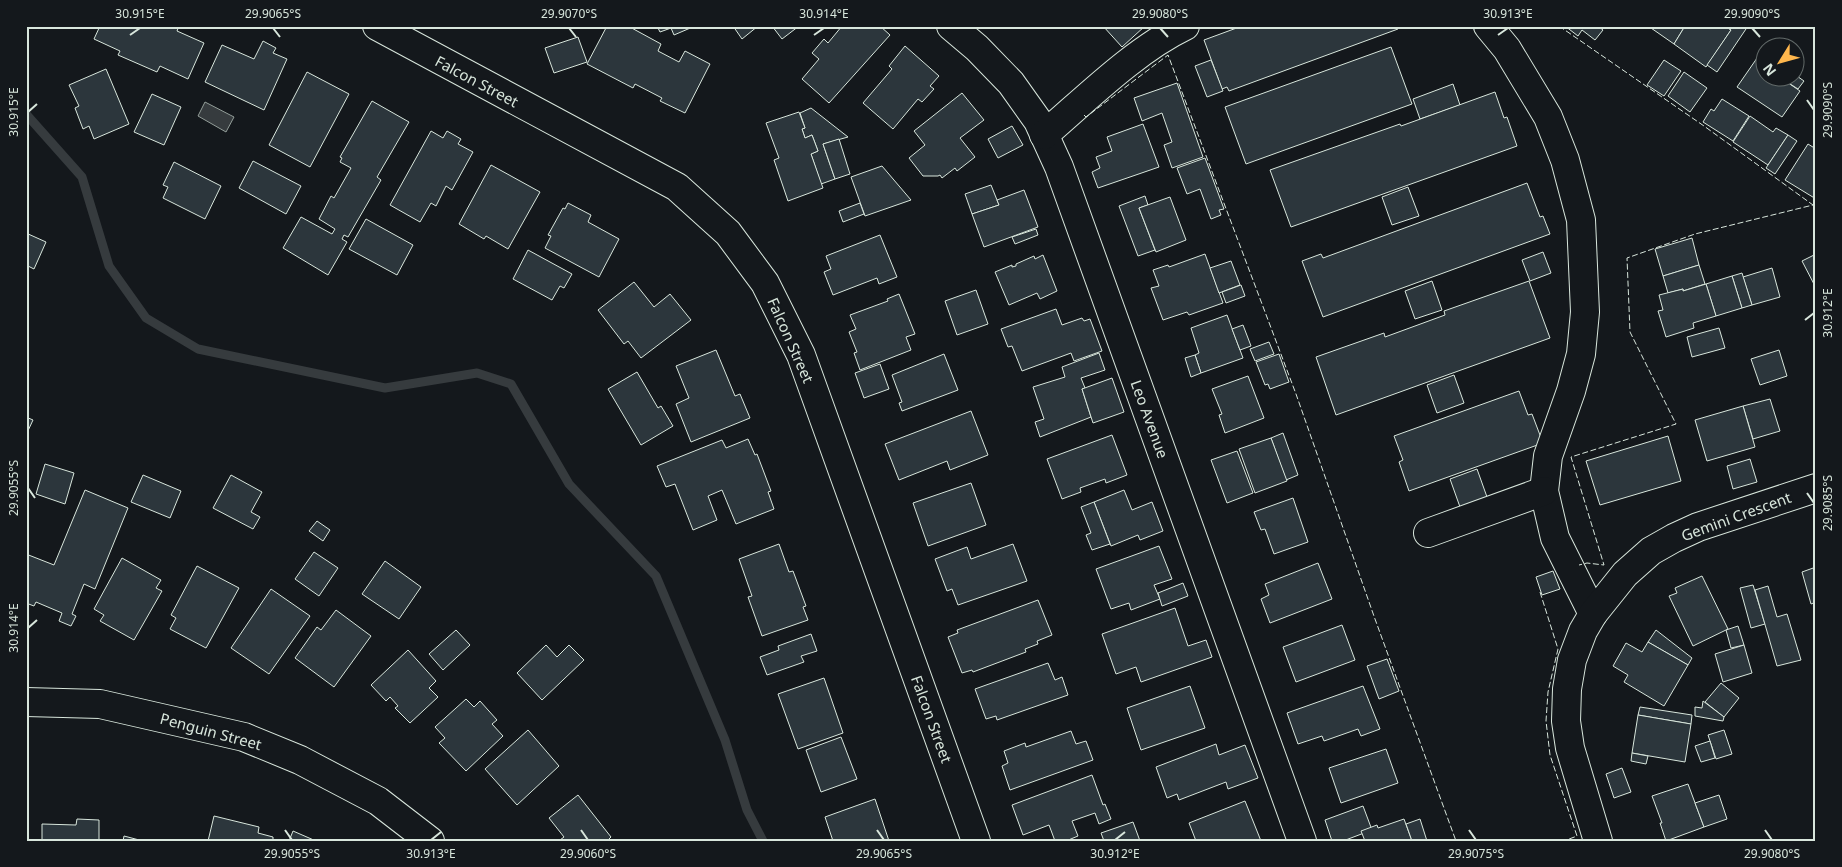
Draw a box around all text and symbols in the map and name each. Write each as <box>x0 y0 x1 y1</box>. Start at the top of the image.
text: 30.915°E <box>115 5 165 22</box>
text: 29.9065°S <box>245 5 301 22</box>
text: 29.9070°S <box>541 5 597 22</box>
text: 30.914°E <box>799 5 849 22</box>
text: 29.9080°S <box>1132 5 1188 22</box>
text: 30.913°E <box>1483 5 1533 22</box>
text: 29.9090°S <box>1724 5 1780 22</box>
north arrow <box>1754 38 1804 88</box>
street label: Falcon Street <box>432 51 523 112</box>
text: N <box>1758 60 1780 80</box>
text: 29.9090°S <box>1819 82 1836 138</box>
text: 30.915°E <box>5 87 22 137</box>
text: 30.912°E <box>1819 288 1836 338</box>
street label: Falcon Street <box>763 294 819 386</box>
street label: Leo Avenue <box>1127 377 1173 461</box>
text: 29.9055°S <box>5 460 22 516</box>
text: 29.9085°S <box>1819 475 1836 531</box>
street label: Gemini Crescent <box>1678 487 1794 545</box>
text: 30.914°E <box>5 603 22 653</box>
street label: Falcon Street <box>907 673 957 766</box>
street label: Penguin Street <box>158 708 264 754</box>
text: 29.9055°S <box>264 845 320 862</box>
text: 30.913°E <box>406 845 456 862</box>
text: 29.9060°S <box>560 845 616 862</box>
text: 29.9065°S <box>856 845 912 862</box>
text: 30.912°E <box>1090 845 1140 862</box>
text: 29.9075°S <box>1448 845 1504 862</box>
text: 29.9080°S <box>1744 845 1800 862</box>

